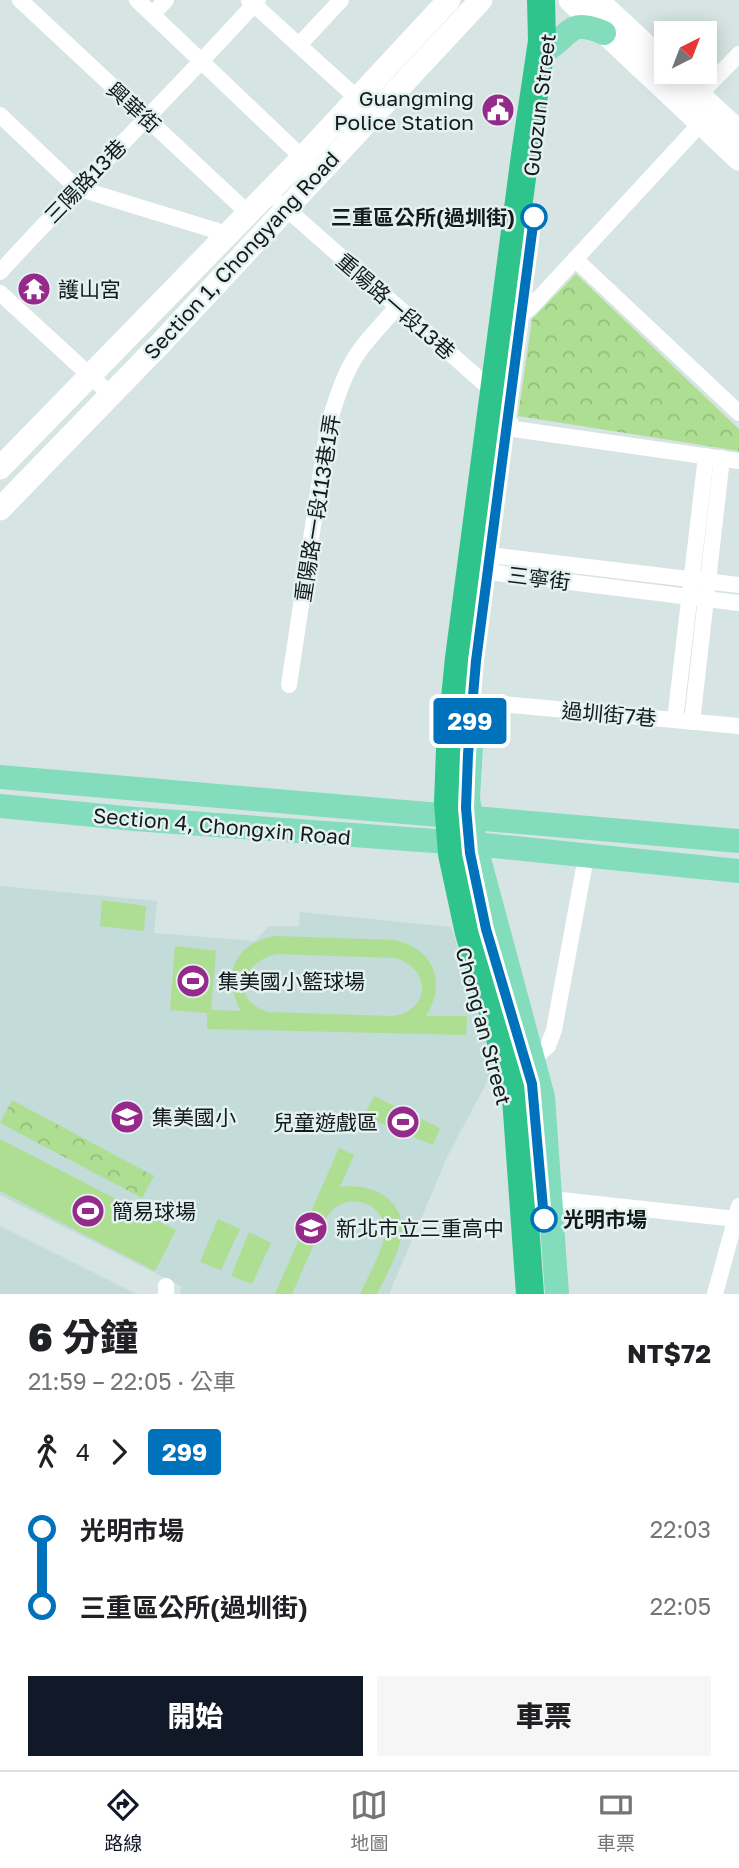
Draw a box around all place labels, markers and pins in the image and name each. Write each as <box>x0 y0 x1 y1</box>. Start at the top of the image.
place label: Guangming Police Station <box>334 85 474 135</box>
public building icon: Guangming Police Station <box>479 91 517 129</box>
place label: 三重區公所(過圳街) <box>331 204 515 230</box>
marker: 三重區公所(過圳街) <box>521 204 547 230</box>
temple icon: 護山宮 <box>15 270 53 308</box>
place label: 護山宮 <box>58 276 121 302</box>
sports icon: 集美國小籃球場 <box>174 962 212 1000</box>
place label: 集美國小籃球場 <box>218 968 365 994</box>
school or university icon: 集美國小 <box>108 1098 146 1136</box>
sports icon: 兒童遊戲區 <box>384 1103 422 1141</box>
place label: 集美國小 <box>152 1104 236 1130</box>
place label: 兒童遊戲區 <box>273 1109 378 1135</box>
sports icon: 簡易球場 <box>69 1192 107 1230</box>
place label: 簡易球場 <box>112 1198 196 1224</box>
marker: 光明市場 <box>531 1206 557 1232</box>
place label: 光明市場 <box>563 1206 647 1232</box>
school or university icon: 新北市立三重高中 <box>292 1209 330 1247</box>
place label: 新北市立三重高中 <box>336 1215 504 1241</box>

